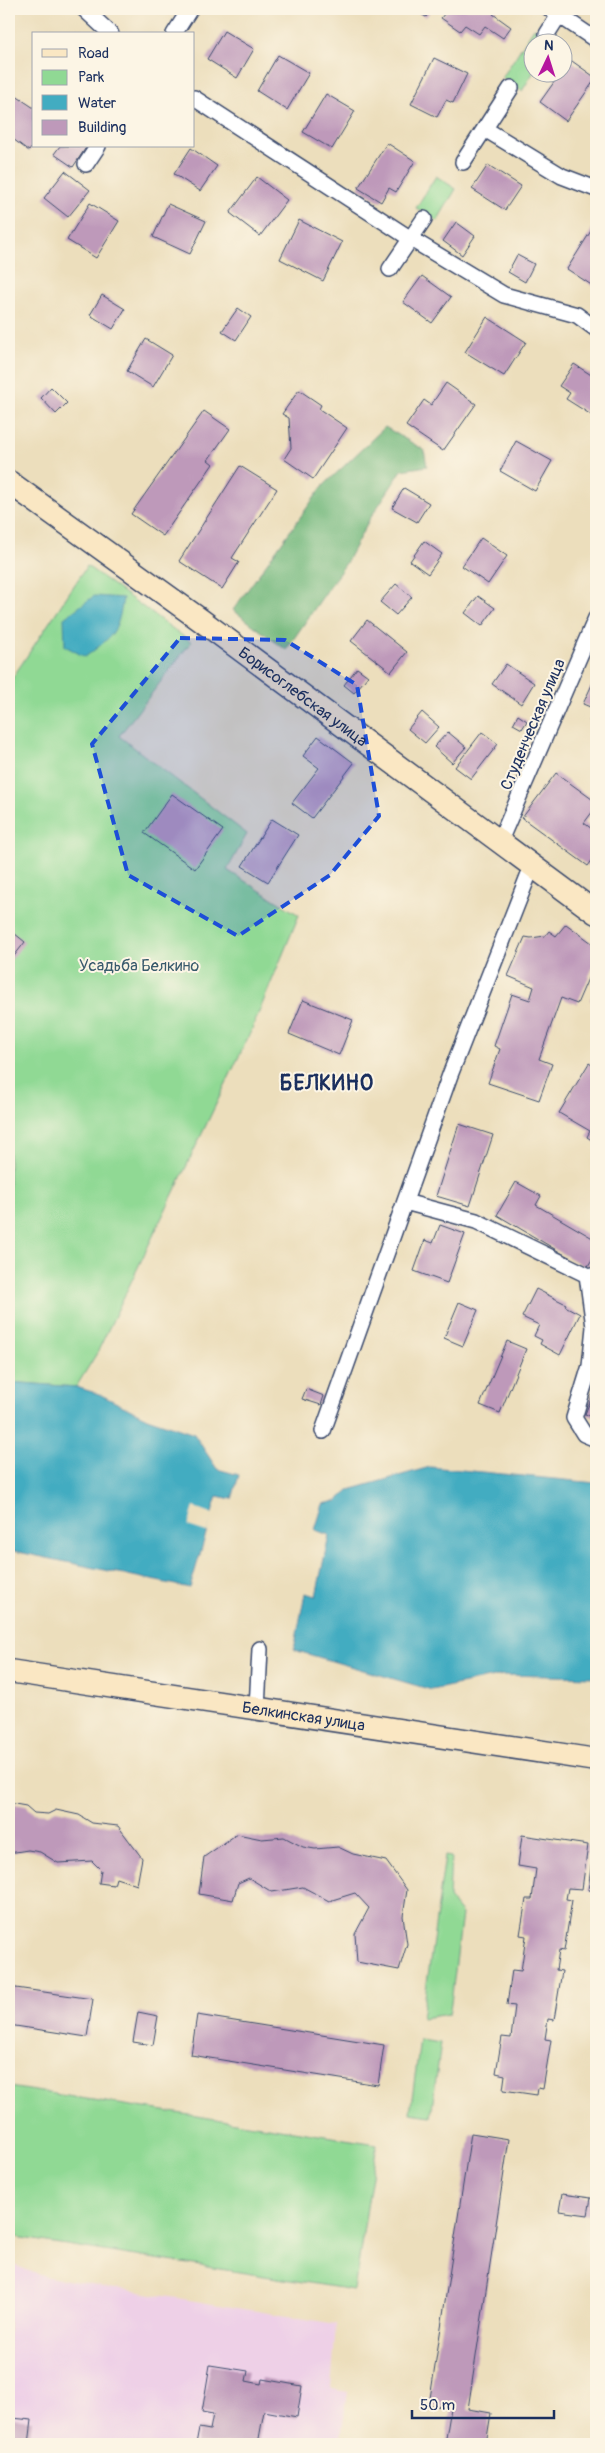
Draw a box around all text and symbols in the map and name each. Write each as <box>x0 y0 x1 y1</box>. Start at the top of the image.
legend <box>32 32 195 148</box>
north arrow <box>522 32 572 82</box>
text: N <box>544 37 554 54</box>
text: Road <box>78 44 109 63</box>
text: Park <box>78 68 105 87</box>
text: Water <box>78 94 117 113</box>
text: Building <box>78 118 126 137</box>
street label: Борисоглебская улица <box>234 643 371 751</box>
street label: Студенческая улица <box>496 656 570 793</box>
park label: Усадьба Белкино <box>79 956 199 976</box>
district label: БЕЛКИНО <box>280 1070 374 1097</box>
street label: Белкинская улица <box>241 1697 366 1736</box>
scale bar <box>412 2388 555 2420</box>
text: 50 m <box>420 2396 455 2415</box>

